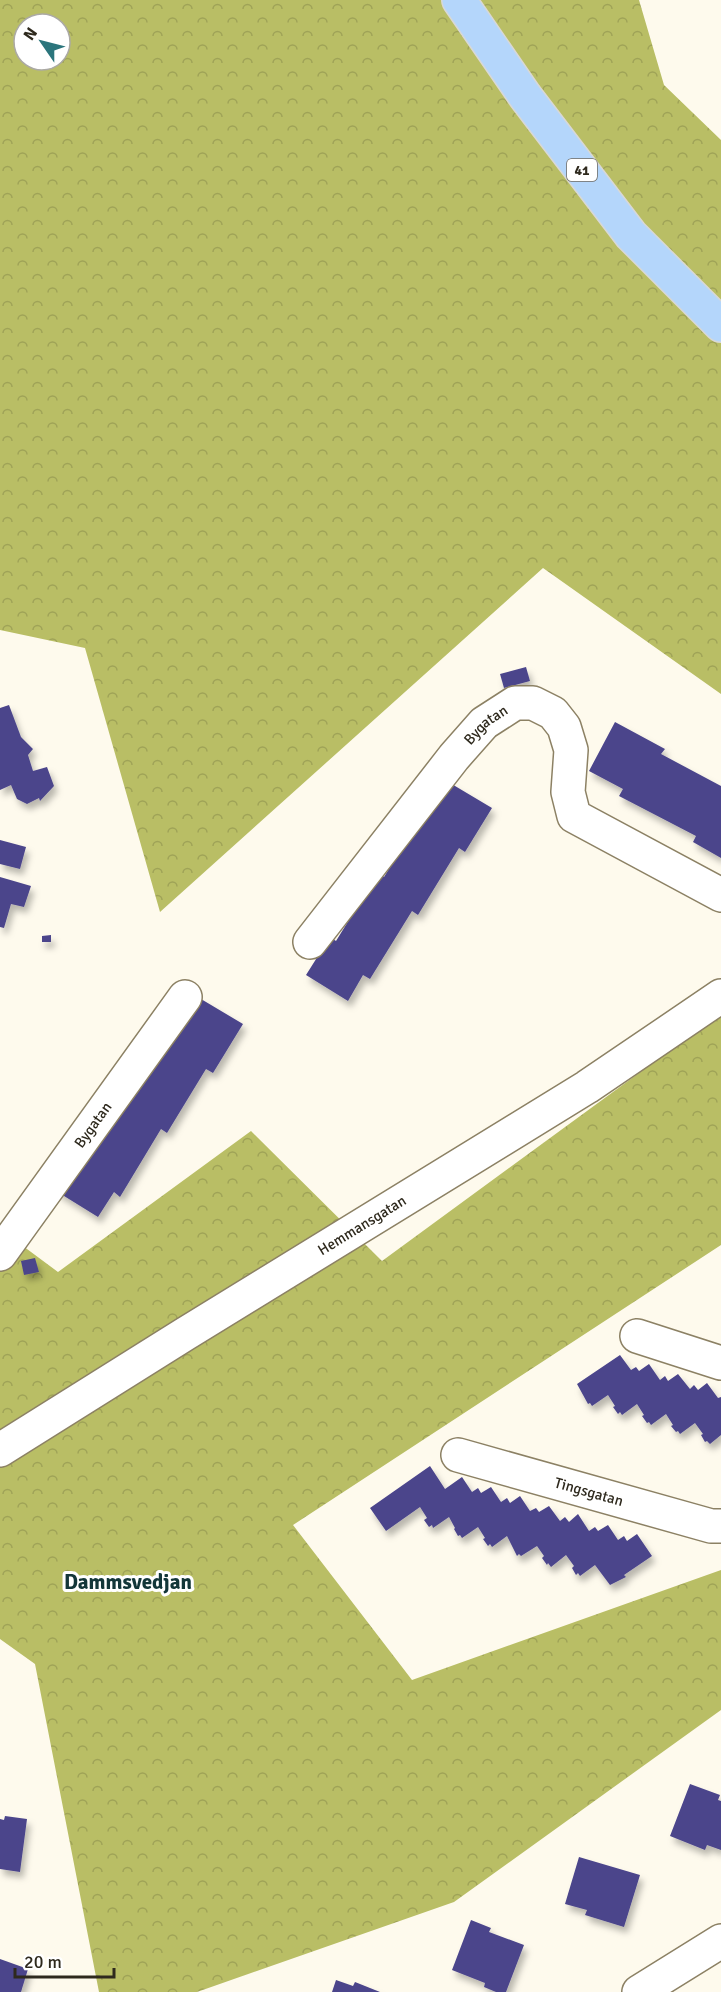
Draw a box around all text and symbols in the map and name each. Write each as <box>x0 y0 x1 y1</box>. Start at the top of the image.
north arrow <box>12 12 72 72</box>
text: N <box>19 24 42 44</box>
road number: 41 <box>567 159 597 181</box>
street label: Bygatan <box>460 701 511 748</box>
street label: Bygatan <box>70 1099 115 1151</box>
street label: Hemmansgatan <box>314 1191 409 1259</box>
street label: Tingsgatan <box>553 1474 625 1510</box>
district label: Dammsvedjan <box>64 1569 192 1595</box>
scale bar <box>15 1941 114 1979</box>
text: 20 m <box>24 1951 62 1973</box>

